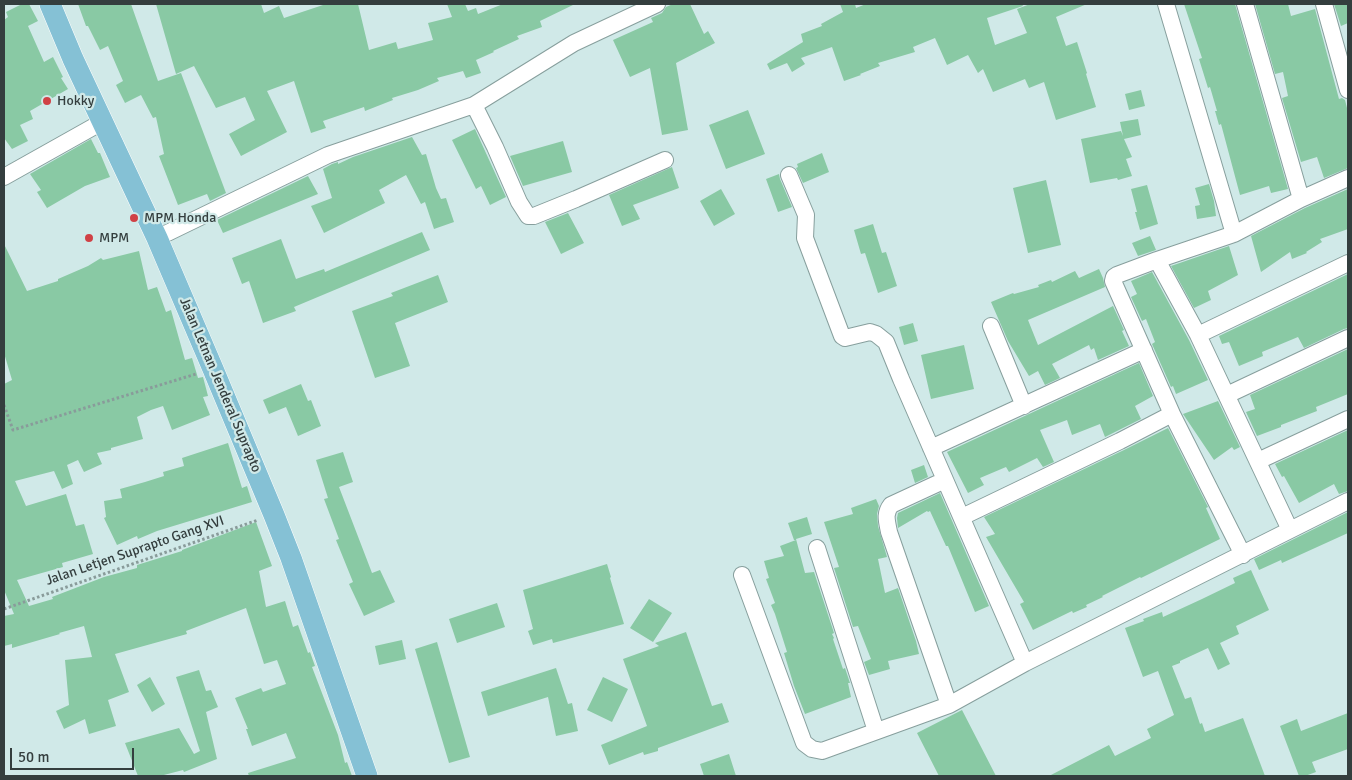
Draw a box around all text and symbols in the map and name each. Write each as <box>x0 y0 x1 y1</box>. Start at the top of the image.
place label: Hokky <box>57 93 94 109</box>
marker: Hokky <box>41 95 53 107</box>
place label: MPM Honda <box>144 210 216 226</box>
marker: MPM Honda <box>128 212 140 224</box>
place label: MPM <box>99 230 129 246</box>
marker: MPM <box>83 232 95 244</box>
street label: Jalan Letnan Jenderal Suprapto <box>175 295 265 475</box>
street label: Jalan Letjen Suprapto Gang XVI <box>44 513 226 589</box>
scale bar <box>12 738 136 770</box>
text: 50 m <box>18 748 49 766</box>

